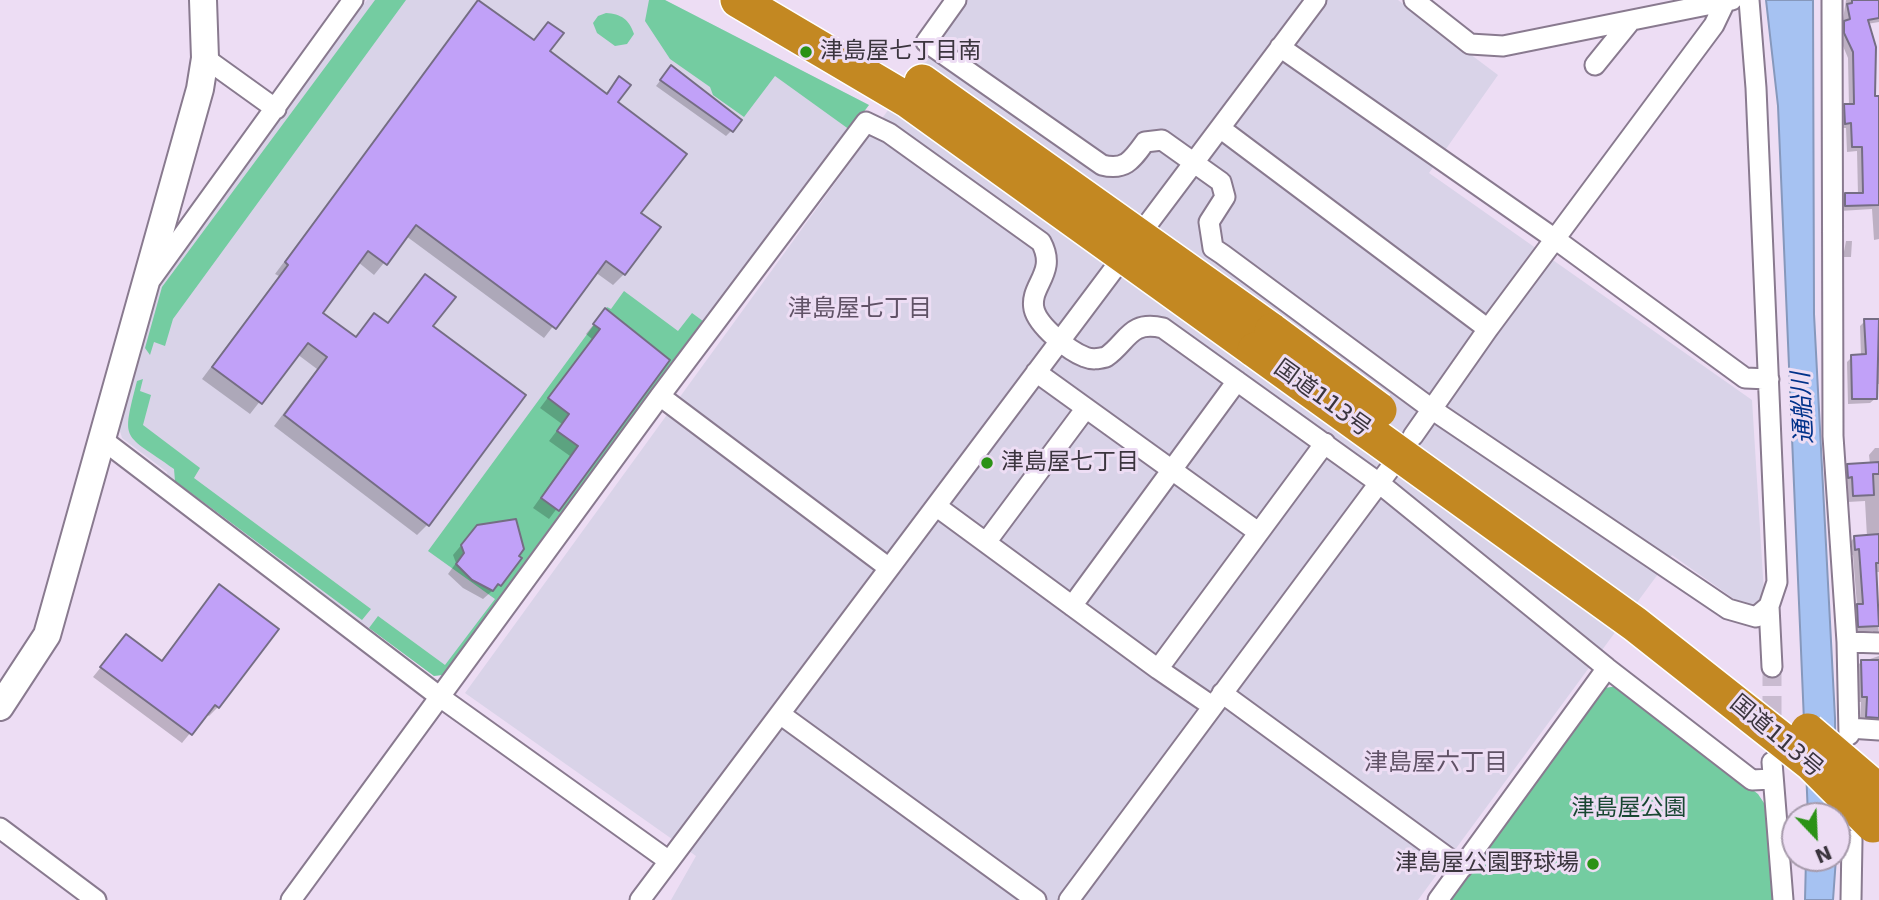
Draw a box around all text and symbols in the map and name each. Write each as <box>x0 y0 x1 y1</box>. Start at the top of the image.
place label: 津島屋七丁目南 <box>820 38 981 66</box>
marker: 津島屋七丁目南 <box>798 44 814 60</box>
district label: 津島屋七丁目 <box>788 296 932 324</box>
street label: 国道113号 <box>1268 355 1376 443</box>
water label: 通船川 <box>1788 371 1820 445</box>
place label: 津島屋七丁目 <box>1001 449 1139 477</box>
marker: 津島屋七丁目 <box>979 455 995 471</box>
street label: 国道113号 <box>1724 690 1828 784</box>
district label: 津島屋六丁目 <box>1364 750 1508 778</box>
park label: 津島屋公園 <box>1572 795 1686 823</box>
north arrow <box>1781 802 1851 872</box>
text: N <box>1812 841 1835 868</box>
place label: 津島屋公園野球場 <box>1395 850 1579 878</box>
marker: 津島屋公園野球場 <box>1585 856 1601 872</box>

